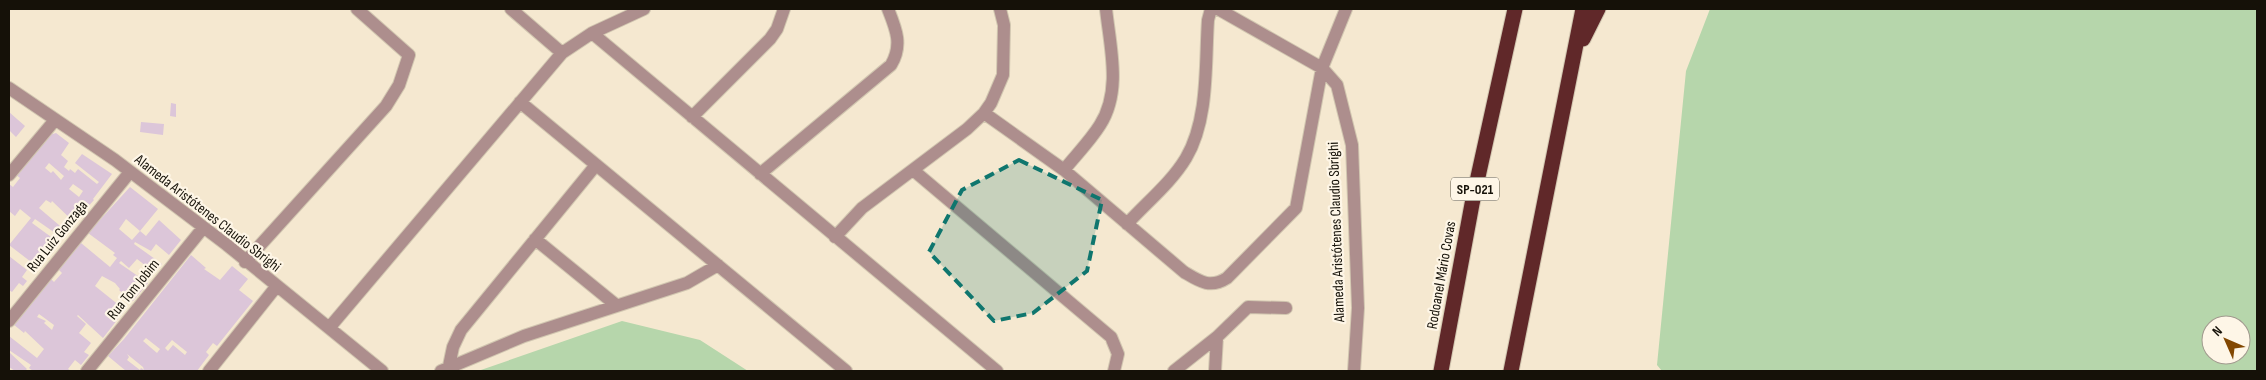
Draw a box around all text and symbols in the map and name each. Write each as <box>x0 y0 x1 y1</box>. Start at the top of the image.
street label: Alameda Aristótenes Claudio Sbrighi <box>1324 141 1349 324</box>
street label: Alameda Aristótenes Claudio Sbrighi <box>130 150 285 277</box>
road number: SP-021 <box>1451 178 1499 200</box>
street label: Rua Luiz Gonzaga <box>23 197 92 276</box>
street label: Rodoanel Mário Covas <box>1423 220 1460 331</box>
street label: Rua Tom Jobim <box>103 255 164 324</box>
north arrow <box>2201 315 2251 365</box>
text: N <box>2209 323 2226 340</box>

